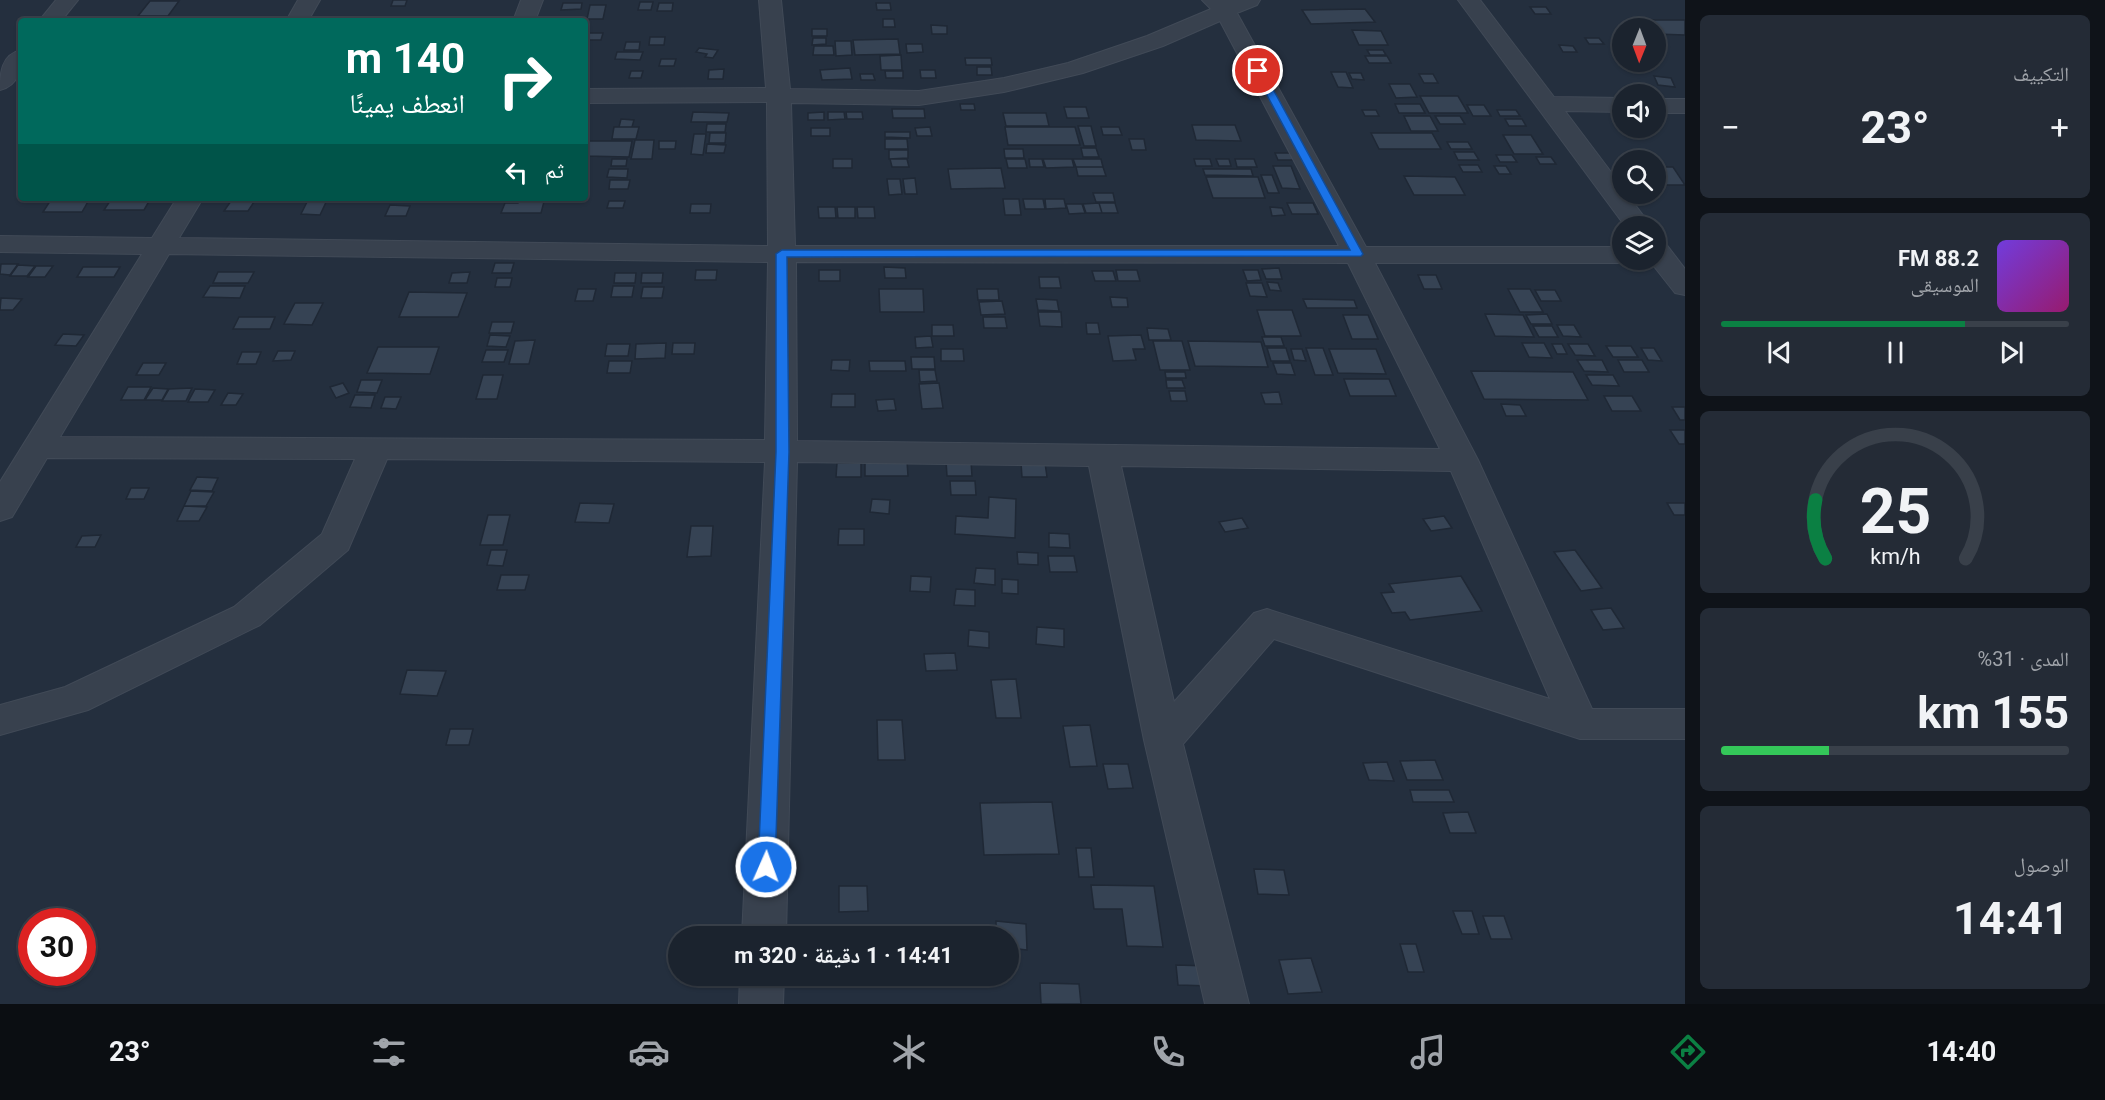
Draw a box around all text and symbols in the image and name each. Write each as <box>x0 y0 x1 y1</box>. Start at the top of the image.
north arrow <box>1612 18 1666 72</box>
map controls <box>1612 18 1666 270</box>
text: 140 m <box>346 34 465 83</box>
icon: right <box>486 42 564 120</box>
pin <box>1232 45 1283 96</box>
icon: arrive <box>1241 54 1274 87</box>
text: التكييف <box>2013 62 2069 86</box>
button: sound <box>1612 84 1666 138</box>
text: انعطف يمينًا <box>349 88 465 120</box>
text: 23° <box>1860 101 1930 154</box>
text: − <box>1721 108 1740 147</box>
text: + <box>2050 108 2069 147</box>
button: search <box>1612 150 1666 204</box>
icon: left <box>500 156 533 189</box>
text: ثم <box>545 158 564 183</box>
button: layers <box>1612 216 1666 270</box>
text: 88.2 FM <box>1898 246 1979 271</box>
text: الموسيقى <box>1911 273 1979 297</box>
icon: previous <box>1763 336 1796 369</box>
icon: pause <box>1879 336 1912 369</box>
icon: next <box>1995 336 2028 369</box>
text: 25 <box>1859 475 1931 548</box>
text: km/h <box>1870 544 1920 569</box>
text: المدى · 31% <box>1978 647 2069 671</box>
text: 155 km <box>1917 686 2069 739</box>
position arrow <box>734 835 798 899</box>
text: الوصول <box>2014 853 2069 877</box>
text: 14:41 <box>1953 892 2069 945</box>
speed limit sign: 30 <box>18 908 96 986</box>
text: 14:41 · 1 دقيقة · 320 m <box>734 943 953 968</box>
icon: filters <box>368 1031 410 1073</box>
icon: car <box>628 1031 670 1073</box>
icon: climate <box>888 1031 930 1073</box>
icon: phone <box>1147 1031 1189 1073</box>
icon: music <box>1407 1031 1449 1073</box>
icon: directions <box>1667 1031 1709 1073</box>
text: 23° <box>109 1036 150 1068</box>
text: 14:40 <box>1927 1036 1996 1068</box>

